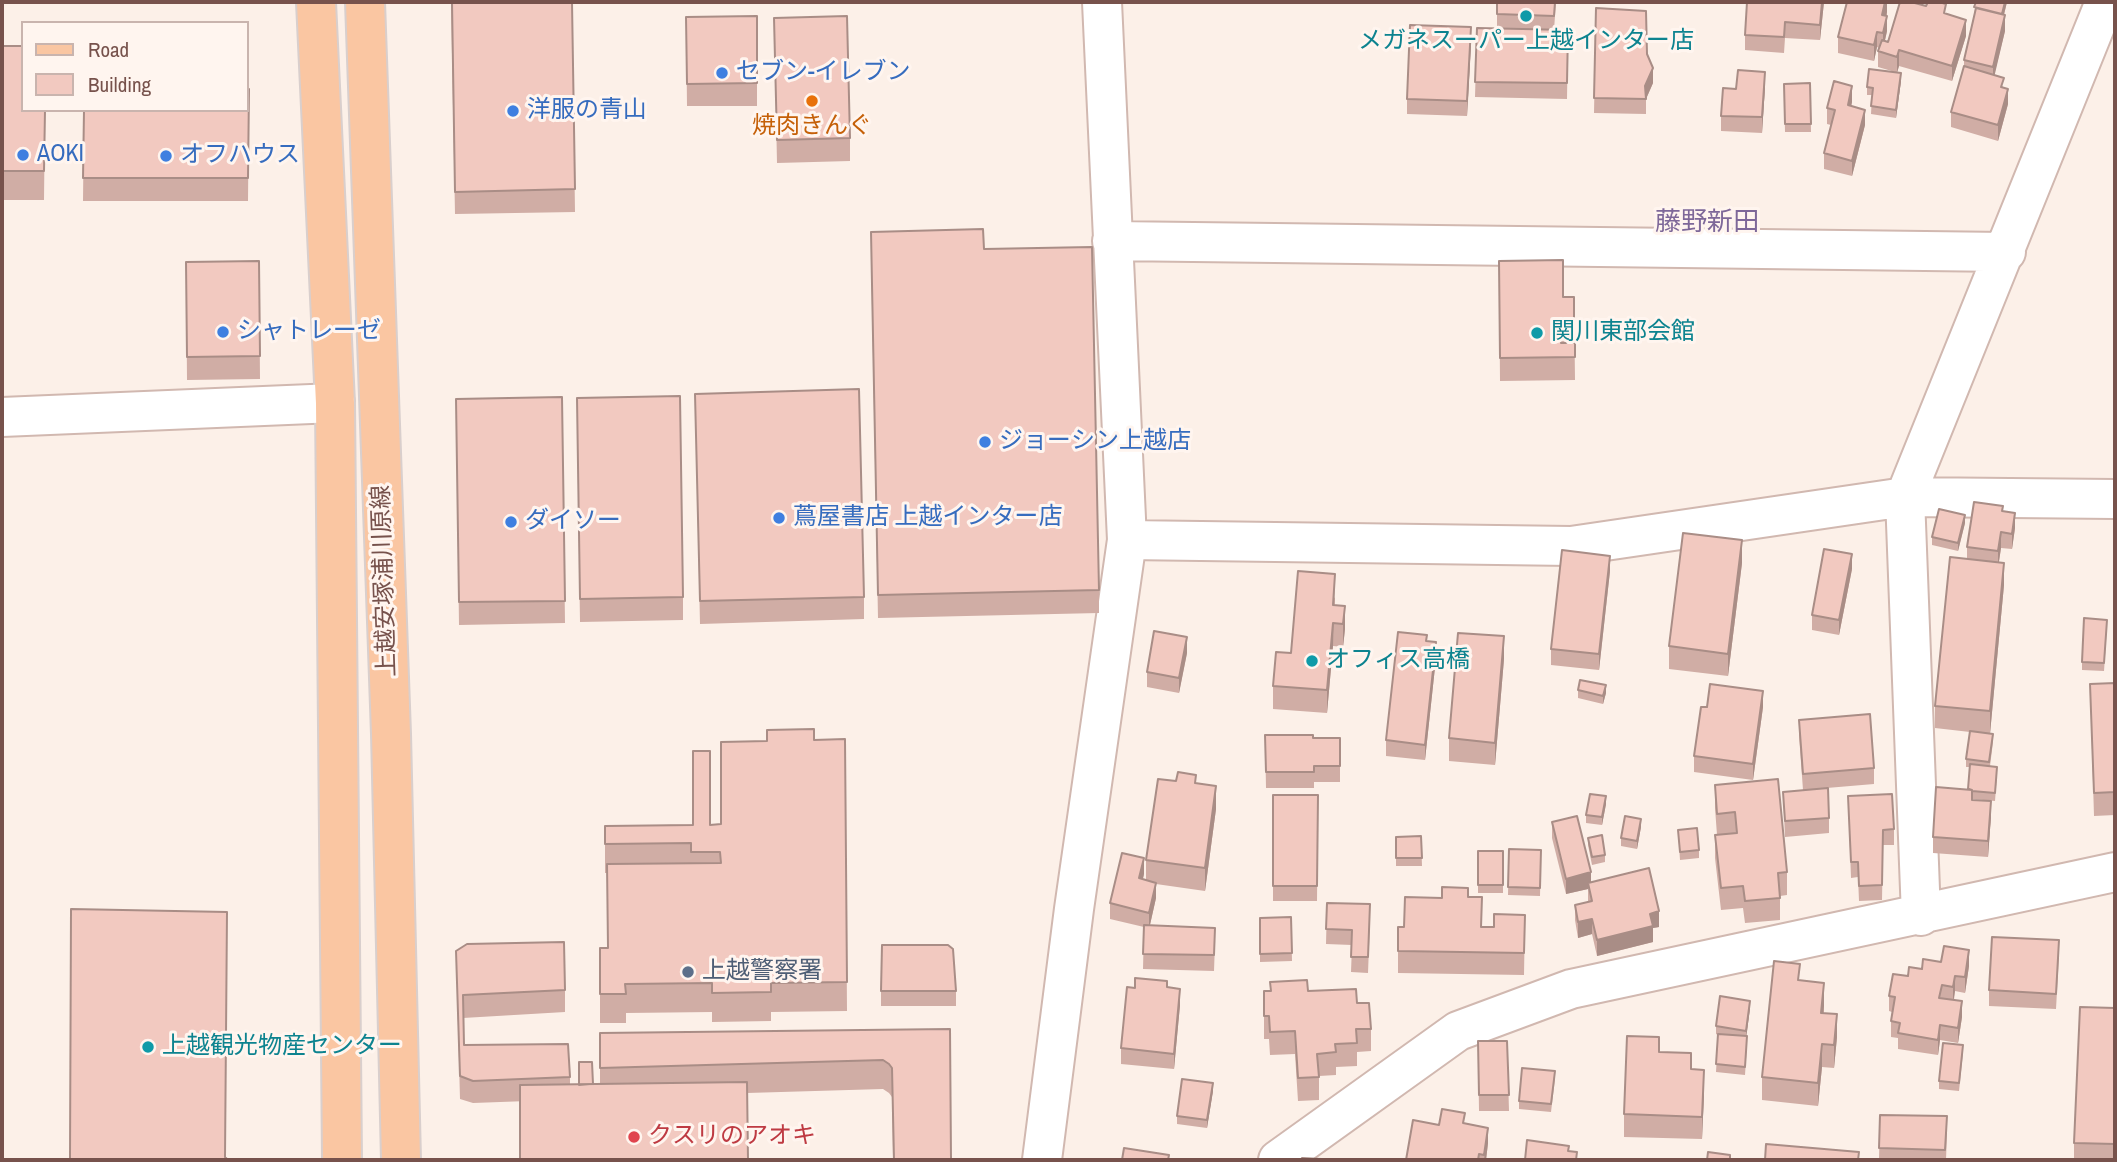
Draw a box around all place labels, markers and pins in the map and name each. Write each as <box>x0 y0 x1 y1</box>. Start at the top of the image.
marker: メガネスーパー上越インター店 <box>1518 8 1534 24</box>
place label: メガネスーパー上越インター店 <box>1358 28 1694 56</box>
place label: セブン-イレブン <box>736 59 911 87</box>
marker: セブン-イレブン <box>714 65 730 81</box>
marker: 焼肉きんぐ <box>804 93 820 109</box>
place label: 洋服の青山 <box>527 97 647 125</box>
marker: 洋服の青山 <box>505 103 521 119</box>
place label: 焼肉きんぐ <box>752 113 872 141</box>
place label: AOKI <box>37 141 84 169</box>
place label: オフハウス <box>180 142 300 170</box>
marker: AOKI <box>15 147 31 163</box>
marker: オフハウス <box>158 148 174 164</box>
place label: シャトレーゼ <box>237 318 381 346</box>
place label: 関川東部会館 <box>1551 319 1695 347</box>
marker: シャトレーゼ <box>215 324 231 340</box>
marker: 関川東部会館 <box>1529 325 1545 341</box>
place label: ジョーシン上越店 <box>999 428 1191 456</box>
marker: ジョーシン上越店 <box>977 434 993 450</box>
place label: 蔦屋書店 上越インター店 <box>793 504 1062 532</box>
place label: ダイソー <box>525 508 621 536</box>
marker: 蔦屋書店 上越インター店 <box>771 510 787 526</box>
marker: ダイソー <box>503 514 519 530</box>
place label: オフィス高橋 <box>1326 647 1470 675</box>
marker: オフィス高橋 <box>1304 653 1320 669</box>
place label: 上越警察署 <box>702 958 822 986</box>
marker: 上越警察署 <box>680 964 696 980</box>
place label: 上越観光物産センター <box>162 1033 402 1061</box>
marker: 上越観光物産センター <box>140 1039 156 1055</box>
place label: クスリのアオキ <box>648 1123 816 1151</box>
marker: クスリのアオキ <box>626 1129 642 1145</box>

